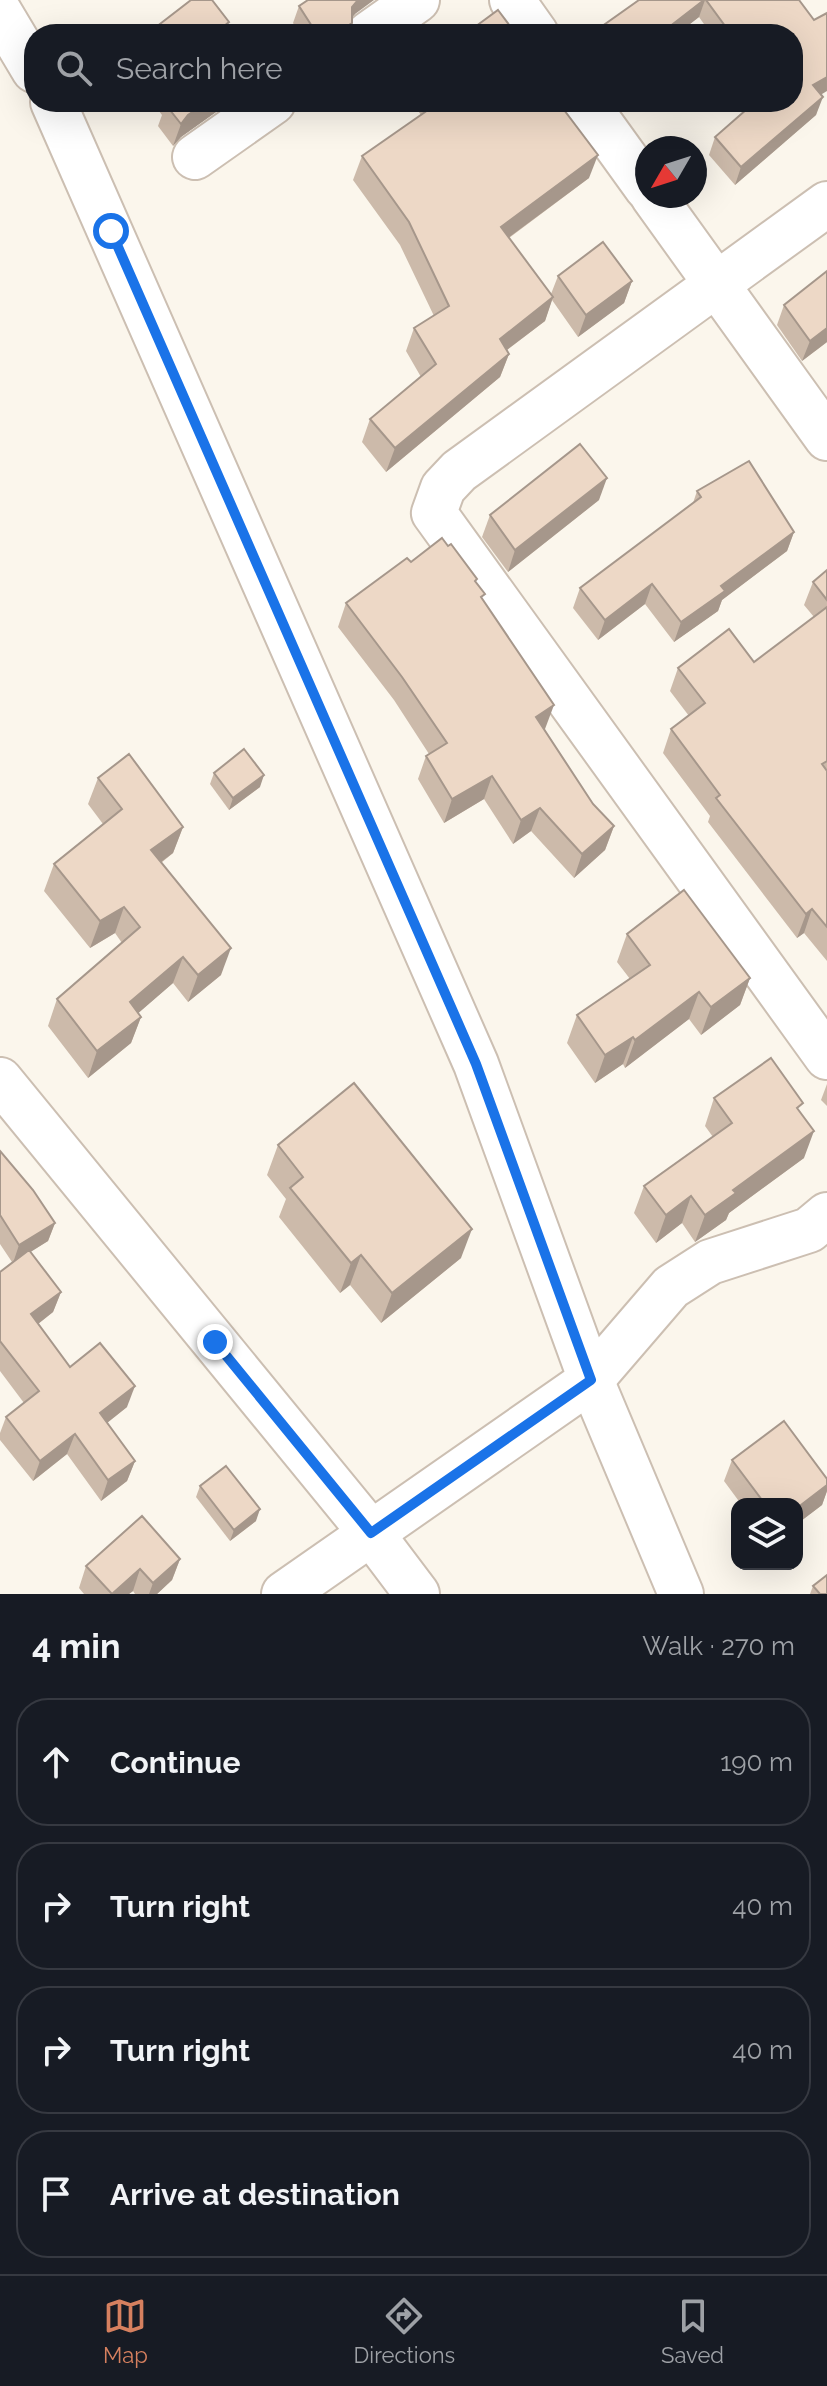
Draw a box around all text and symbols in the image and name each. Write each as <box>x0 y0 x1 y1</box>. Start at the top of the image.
search box <box>24 24 803 112</box>
icon: search <box>52 46 96 90</box>
text: Search here <box>116 51 283 86</box>
north arrow <box>635 136 707 208</box>
route start <box>93 213 129 249</box>
route end <box>197 1324 233 1360</box>
map controls <box>731 1498 803 1570</box>
button: layers <box>731 1498 803 1570</box>
text: 4 min <box>32 1626 120 1666</box>
text: Walk · 270 m <box>642 1631 795 1661</box>
icon: ahead <box>34 1740 78 1784</box>
text: Continue <box>110 1745 241 1780</box>
text: 190 m <box>720 1747 793 1777</box>
icon: right <box>34 1884 78 1928</box>
text: Turn right <box>110 1889 250 1924</box>
text: 40 m <box>732 1891 793 1921</box>
icon: right <box>34 2028 78 2072</box>
text: Turn right <box>110 2033 250 2068</box>
text: 40 m <box>732 2035 793 2065</box>
icon: arrive <box>34 2172 78 2216</box>
text: Arrive at destination <box>110 2177 400 2212</box>
tab: Map <box>103 2294 148 2368</box>
tab: Directions <box>354 2294 455 2368</box>
tab: Saved <box>661 2294 724 2368</box>

